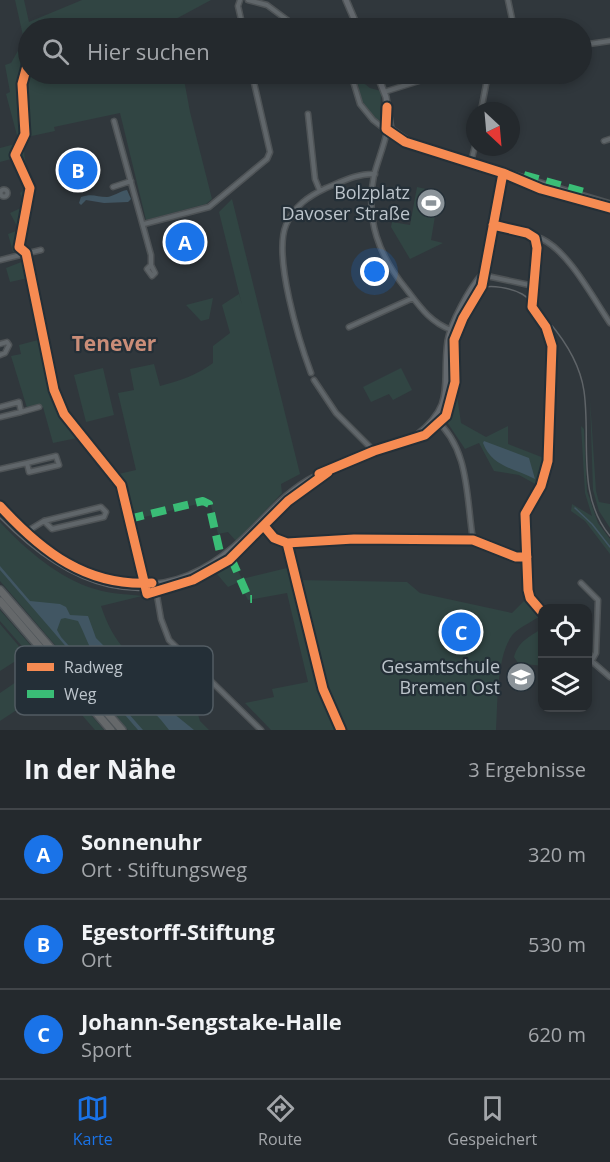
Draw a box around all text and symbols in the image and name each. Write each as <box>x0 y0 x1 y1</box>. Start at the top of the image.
search box <box>18 18 592 84</box>
icon: search <box>39 35 72 68</box>
text: Hier suchen <box>87 36 210 66</box>
north arrow <box>466 102 520 156</box>
pin: B <box>58 148 98 192</box>
place label: Bolzplatz Davoser Straße <box>281 180 410 225</box>
sports icon: Bolzplatz Davoser Straße <box>415 187 447 219</box>
pin: A <box>166 220 204 264</box>
your location <box>360 257 389 286</box>
district label: Tenever <box>72 329 157 357</box>
map controls <box>538 604 592 712</box>
button: locate <box>538 604 592 658</box>
pin: C <box>442 610 480 654</box>
legend <box>15 646 213 715</box>
place label: Gesamtschule Bremen Ost <box>381 654 500 699</box>
text: Radweg <box>64 656 123 678</box>
button: layers <box>538 658 592 712</box>
school or university icon: Gesamtschule Bremen Ost <box>505 661 537 693</box>
text: Weg <box>64 683 97 705</box>
text: In der Nähe <box>24 751 176 787</box>
text: 3 Ergebnisse <box>468 756 586 783</box>
text: Sonnenuhr <box>81 826 202 856</box>
text: A <box>37 841 50 868</box>
text: 320 m <box>528 841 586 868</box>
text: Ort · Stiftungsweg <box>81 856 247 883</box>
text: Egestorff-Stiftung <box>81 916 275 946</box>
text: B <box>37 931 50 958</box>
text: 530 m <box>528 931 586 958</box>
text: Ort <box>81 946 112 973</box>
text: Johann-Sengstake-Halle <box>81 1006 342 1036</box>
text: C <box>37 1021 50 1048</box>
text: 620 m <box>528 1021 586 1048</box>
text: Sport <box>81 1036 132 1063</box>
tab: Karte <box>73 1092 113 1150</box>
tab: Route <box>258 1092 302 1150</box>
tab: Gespeichert <box>448 1092 537 1150</box>

